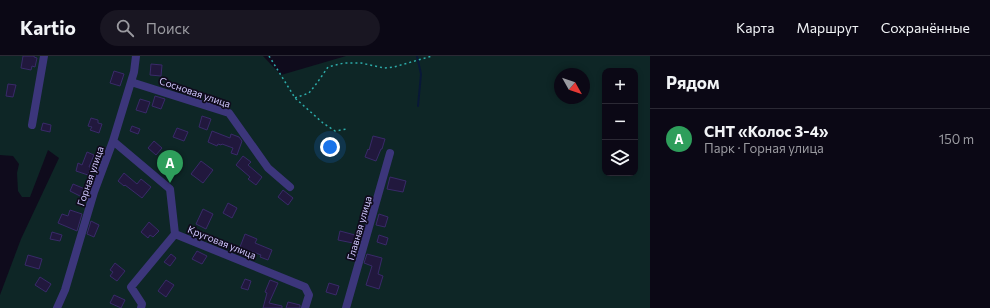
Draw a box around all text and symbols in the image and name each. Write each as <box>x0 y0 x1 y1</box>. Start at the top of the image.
search box <box>100 10 380 46</box>
text: Kartio <box>20 16 76 39</box>
icon: search <box>114 17 136 39</box>
text: Поиск <box>146 19 190 37</box>
text: Карта <box>736 19 774 36</box>
text: Маршрут <box>796 19 859 36</box>
text: Сохранённые <box>881 19 970 36</box>
north arrow <box>554 68 590 104</box>
map controls <box>602 68 638 176</box>
button: + <box>602 68 638 104</box>
text: Рядом <box>666 72 720 93</box>
street label: Сосновая улица <box>158 74 232 110</box>
button: − <box>602 104 638 140</box>
text: СНТ «Колос 3-4» <box>704 122 829 140</box>
text: A <box>674 131 684 147</box>
text: 150 m <box>939 131 974 147</box>
your location <box>320 137 340 157</box>
button: layers <box>602 140 638 176</box>
text: Парк · Горная улица <box>704 140 824 156</box>
street label: Горная улица <box>74 145 106 207</box>
pin: A <box>157 150 183 183</box>
street label: Главная улица <box>344 194 374 262</box>
street label: Круговая улица <box>186 223 258 261</box>

